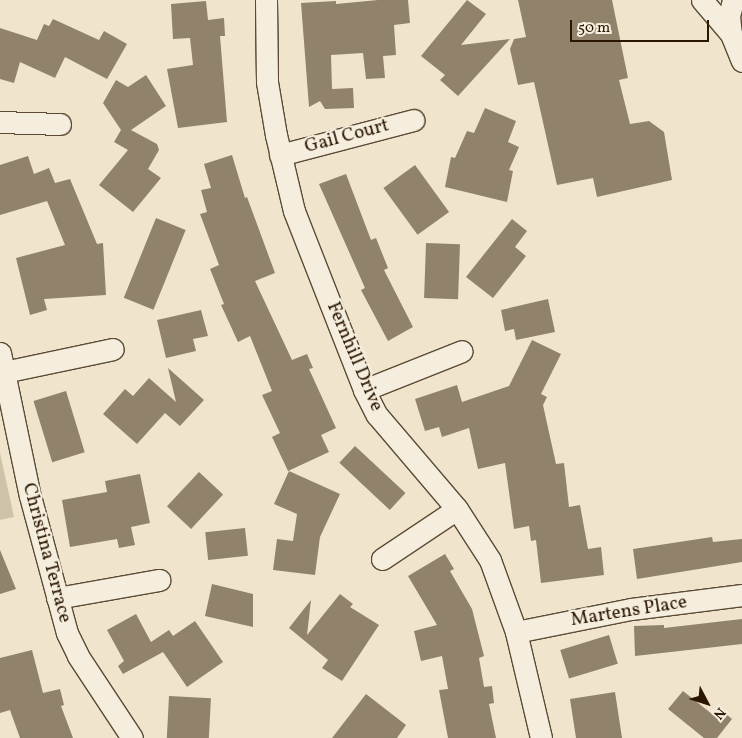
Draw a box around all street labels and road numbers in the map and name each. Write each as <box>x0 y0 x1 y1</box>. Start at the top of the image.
street label: Gail Court <box>302 115 392 159</box>
street label: Fernhill Drive <box>321 299 387 415</box>
street label: Christina Terrace <box>16 480 76 626</box>
street label: Martens Place <box>569 592 689 632</box>

